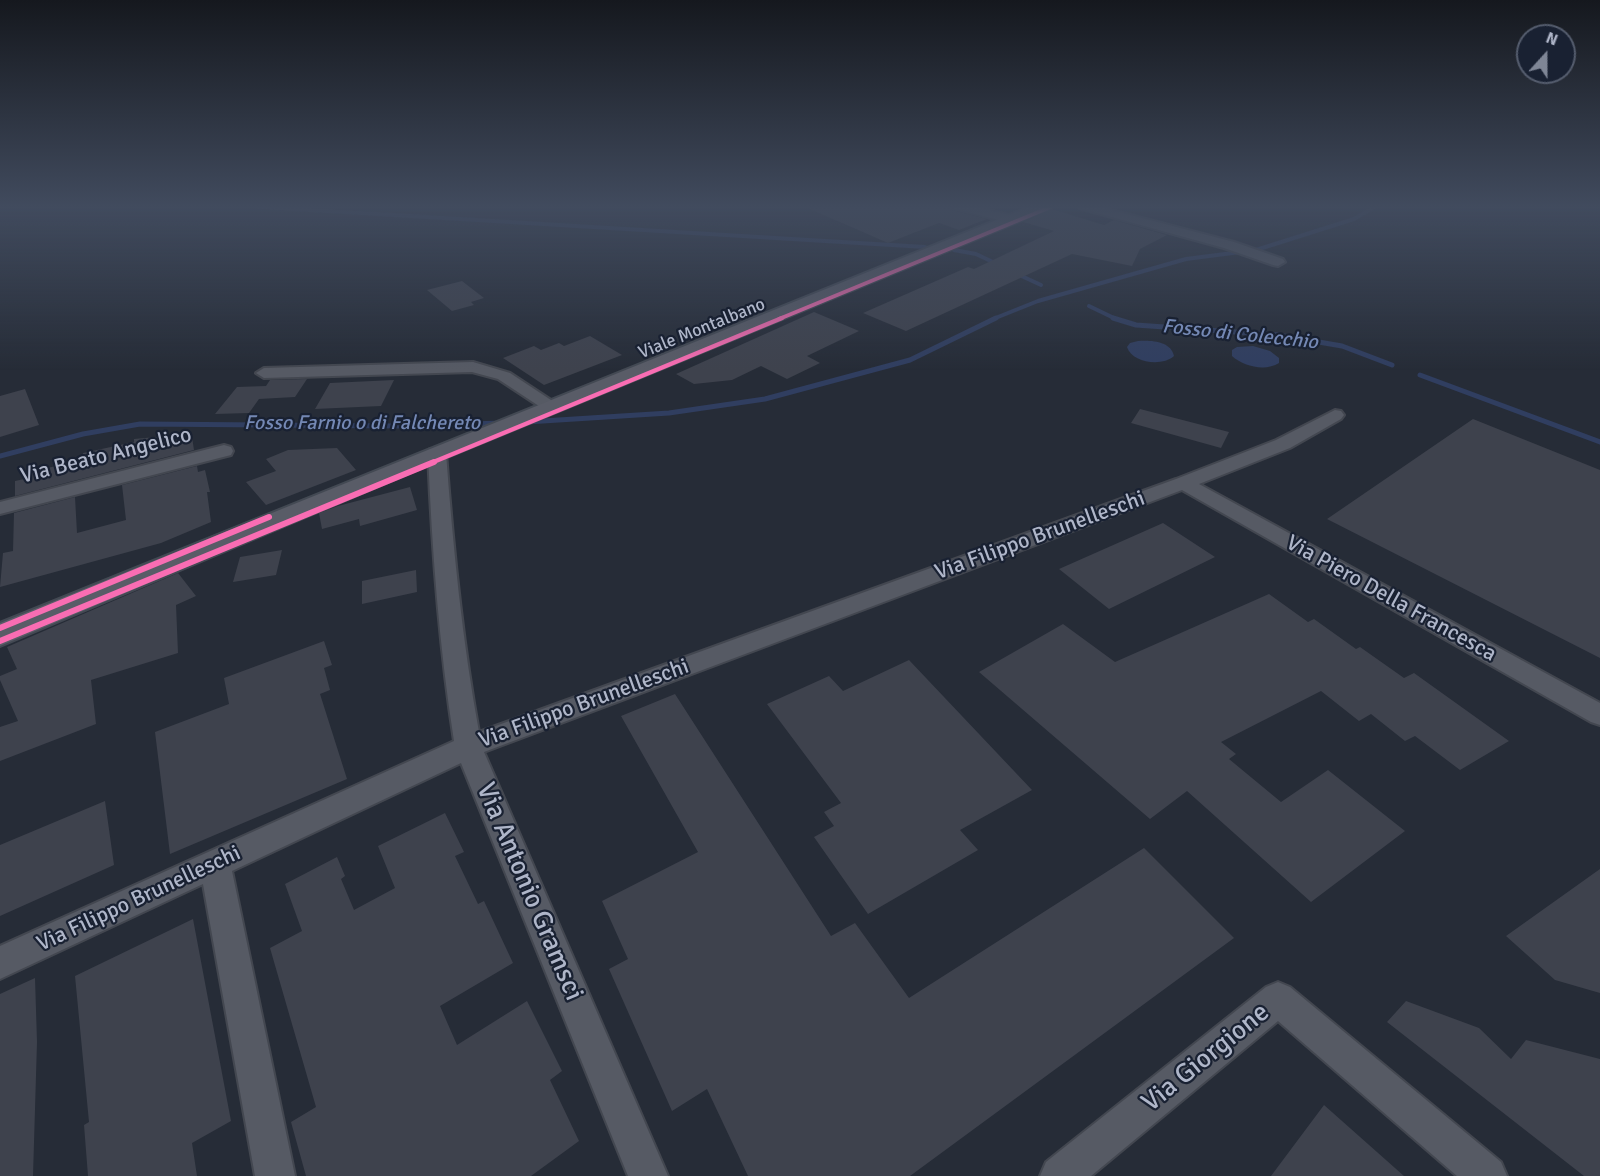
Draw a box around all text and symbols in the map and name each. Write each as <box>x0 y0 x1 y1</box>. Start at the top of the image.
north arrow <box>1516 24 1576 84</box>
text: N <box>1543 28 1561 50</box>
street label: Viale Montalbano <box>636 294 768 364</box>
water label: Fosso di Colecchio <box>1161 315 1319 355</box>
water label: Fosso Farnio o di Falchereto <box>244 412 480 436</box>
street label: Via Beato Angelico <box>18 422 194 490</box>
street label: Via Filippo Brunelleschi <box>931 486 1149 586</box>
street label: Via Piero Della Francesca <box>1281 530 1501 668</box>
street label: Via Filippo Brunelleschi <box>475 654 693 754</box>
street label: Via Antonio Gramsci <box>468 778 590 1006</box>
street label: Via Filippo Brunelleschi <box>33 840 245 958</box>
street label: Via Giorgione <box>1136 997 1276 1119</box>

